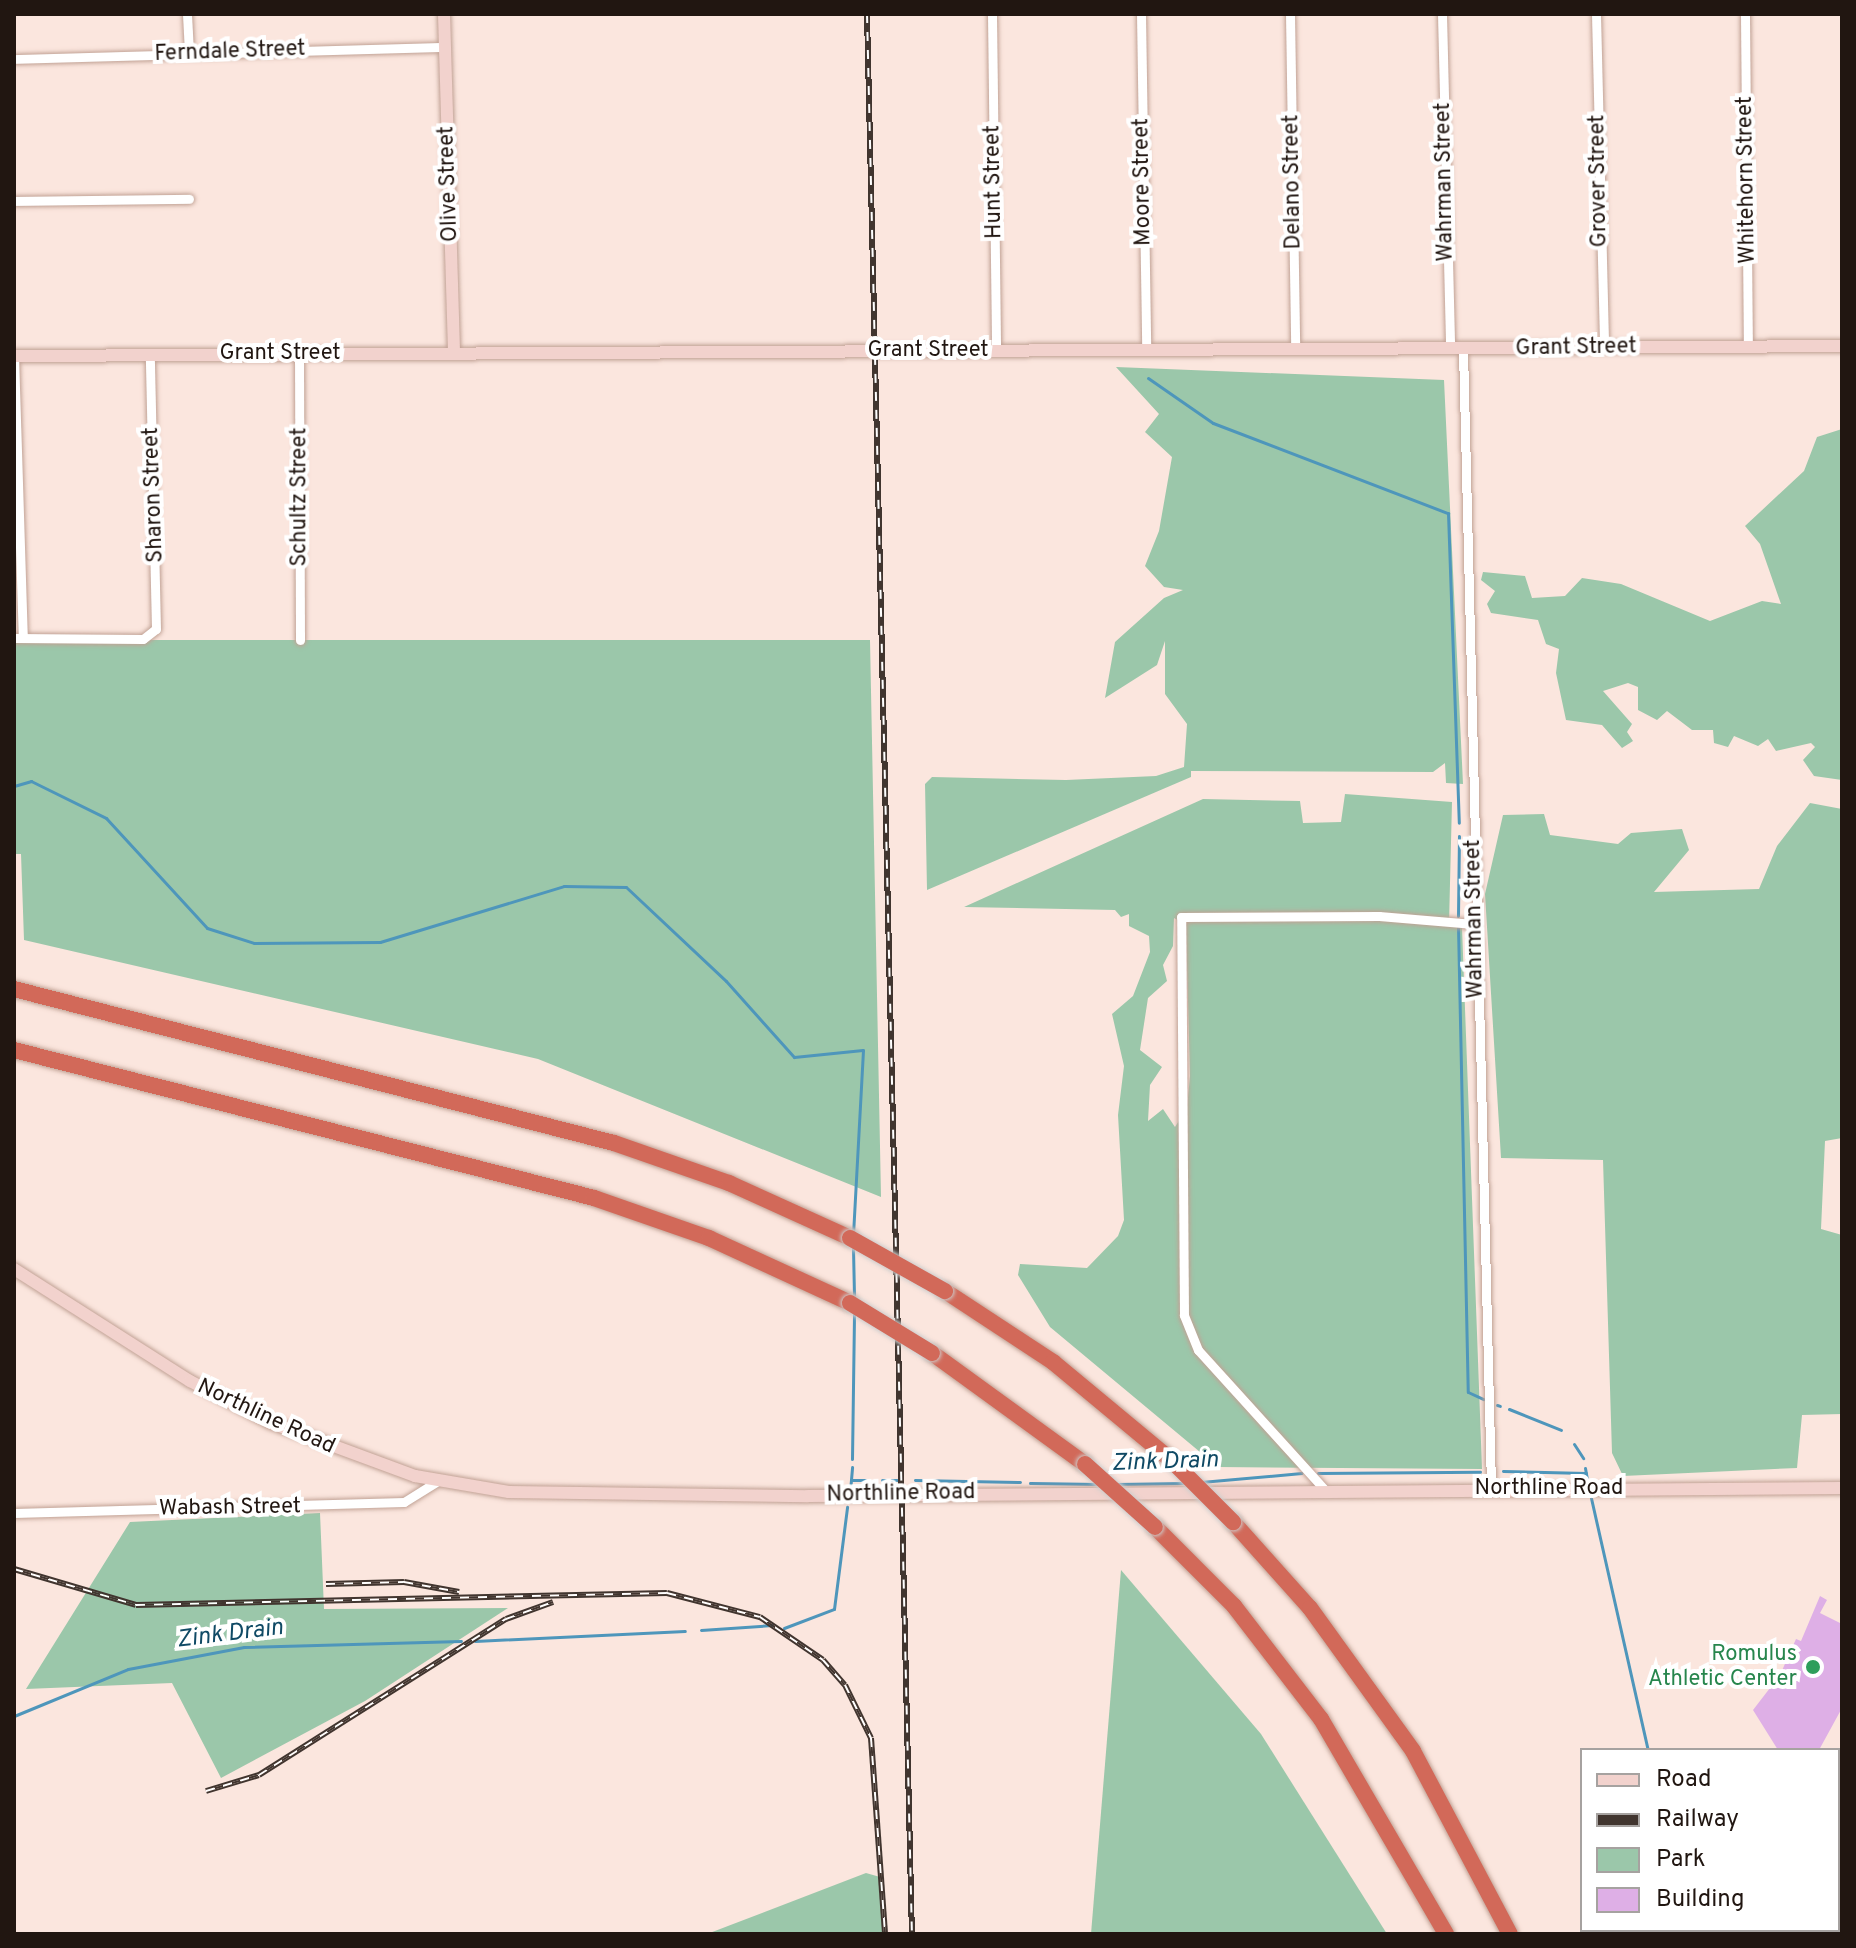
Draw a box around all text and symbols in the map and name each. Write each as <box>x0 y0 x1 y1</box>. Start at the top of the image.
street label: Ferndale Street <box>154 36 306 68</box>
street label: Whitehorn Street <box>1732 96 1762 264</box>
street label: Wahrman Street <box>1430 102 1460 262</box>
street label: Delano Street <box>1279 114 1307 250</box>
street label: Grover Street <box>1585 114 1613 248</box>
street label: Moore Street <box>1129 118 1157 246</box>
street label: Hunt Street <box>980 125 1008 239</box>
street label: Olive Street <box>434 126 464 242</box>
street label: Grant Street <box>1515 334 1637 362</box>
street label: Grant Street <box>867 338 989 364</box>
street label: Grant Street <box>219 341 341 367</box>
street label: Sharon Street <box>138 427 170 563</box>
street label: Schultz Street <box>287 427 313 567</box>
street label: Wahrman Street <box>1460 839 1490 999</box>
street label: Northline Road <box>193 1374 339 1460</box>
water label: Zink Drain <box>1111 1447 1219 1479</box>
street label: Northline Road <box>1475 1476 1623 1502</box>
street label: Northline Road <box>826 1480 976 1508</box>
street label: Wabash Street <box>159 1494 301 1522</box>
water label: Zink Drain <box>175 1614 285 1656</box>
place label: Romulus Athletic Center <box>1648 1641 1797 1692</box>
marker: Romulus Athletic Center <box>1804 1658 1822 1676</box>
legend <box>1580 1748 1840 1932</box>
text: Road <box>1656 1765 1712 1795</box>
text: Railway <box>1656 1805 1739 1835</box>
text: Park <box>1656 1845 1706 1875</box>
text: Building <box>1656 1885 1745 1915</box>

